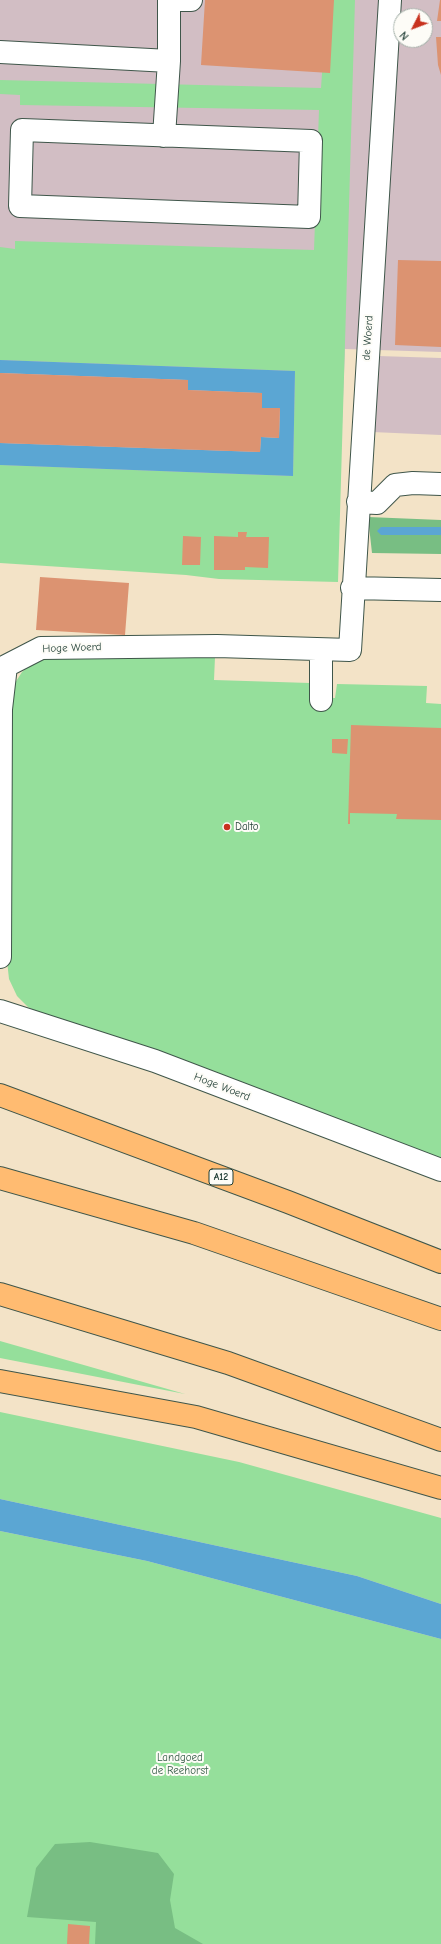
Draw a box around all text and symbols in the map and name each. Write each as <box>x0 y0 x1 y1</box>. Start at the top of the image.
north arrow <box>393 8 433 48</box>
text: N <box>397 29 412 43</box>
street label: de Woerd <box>360 315 376 361</box>
street label: Hoge Woerd <box>42 640 102 656</box>
place label: Dalto <box>235 820 259 834</box>
marker: Dalto <box>222 822 232 832</box>
street label: Hoge Woerd <box>192 1070 252 1104</box>
road number: A12 <box>209 1169 233 1185</box>
park label: Landgoed de Reehorst <box>152 1751 208 1777</box>

